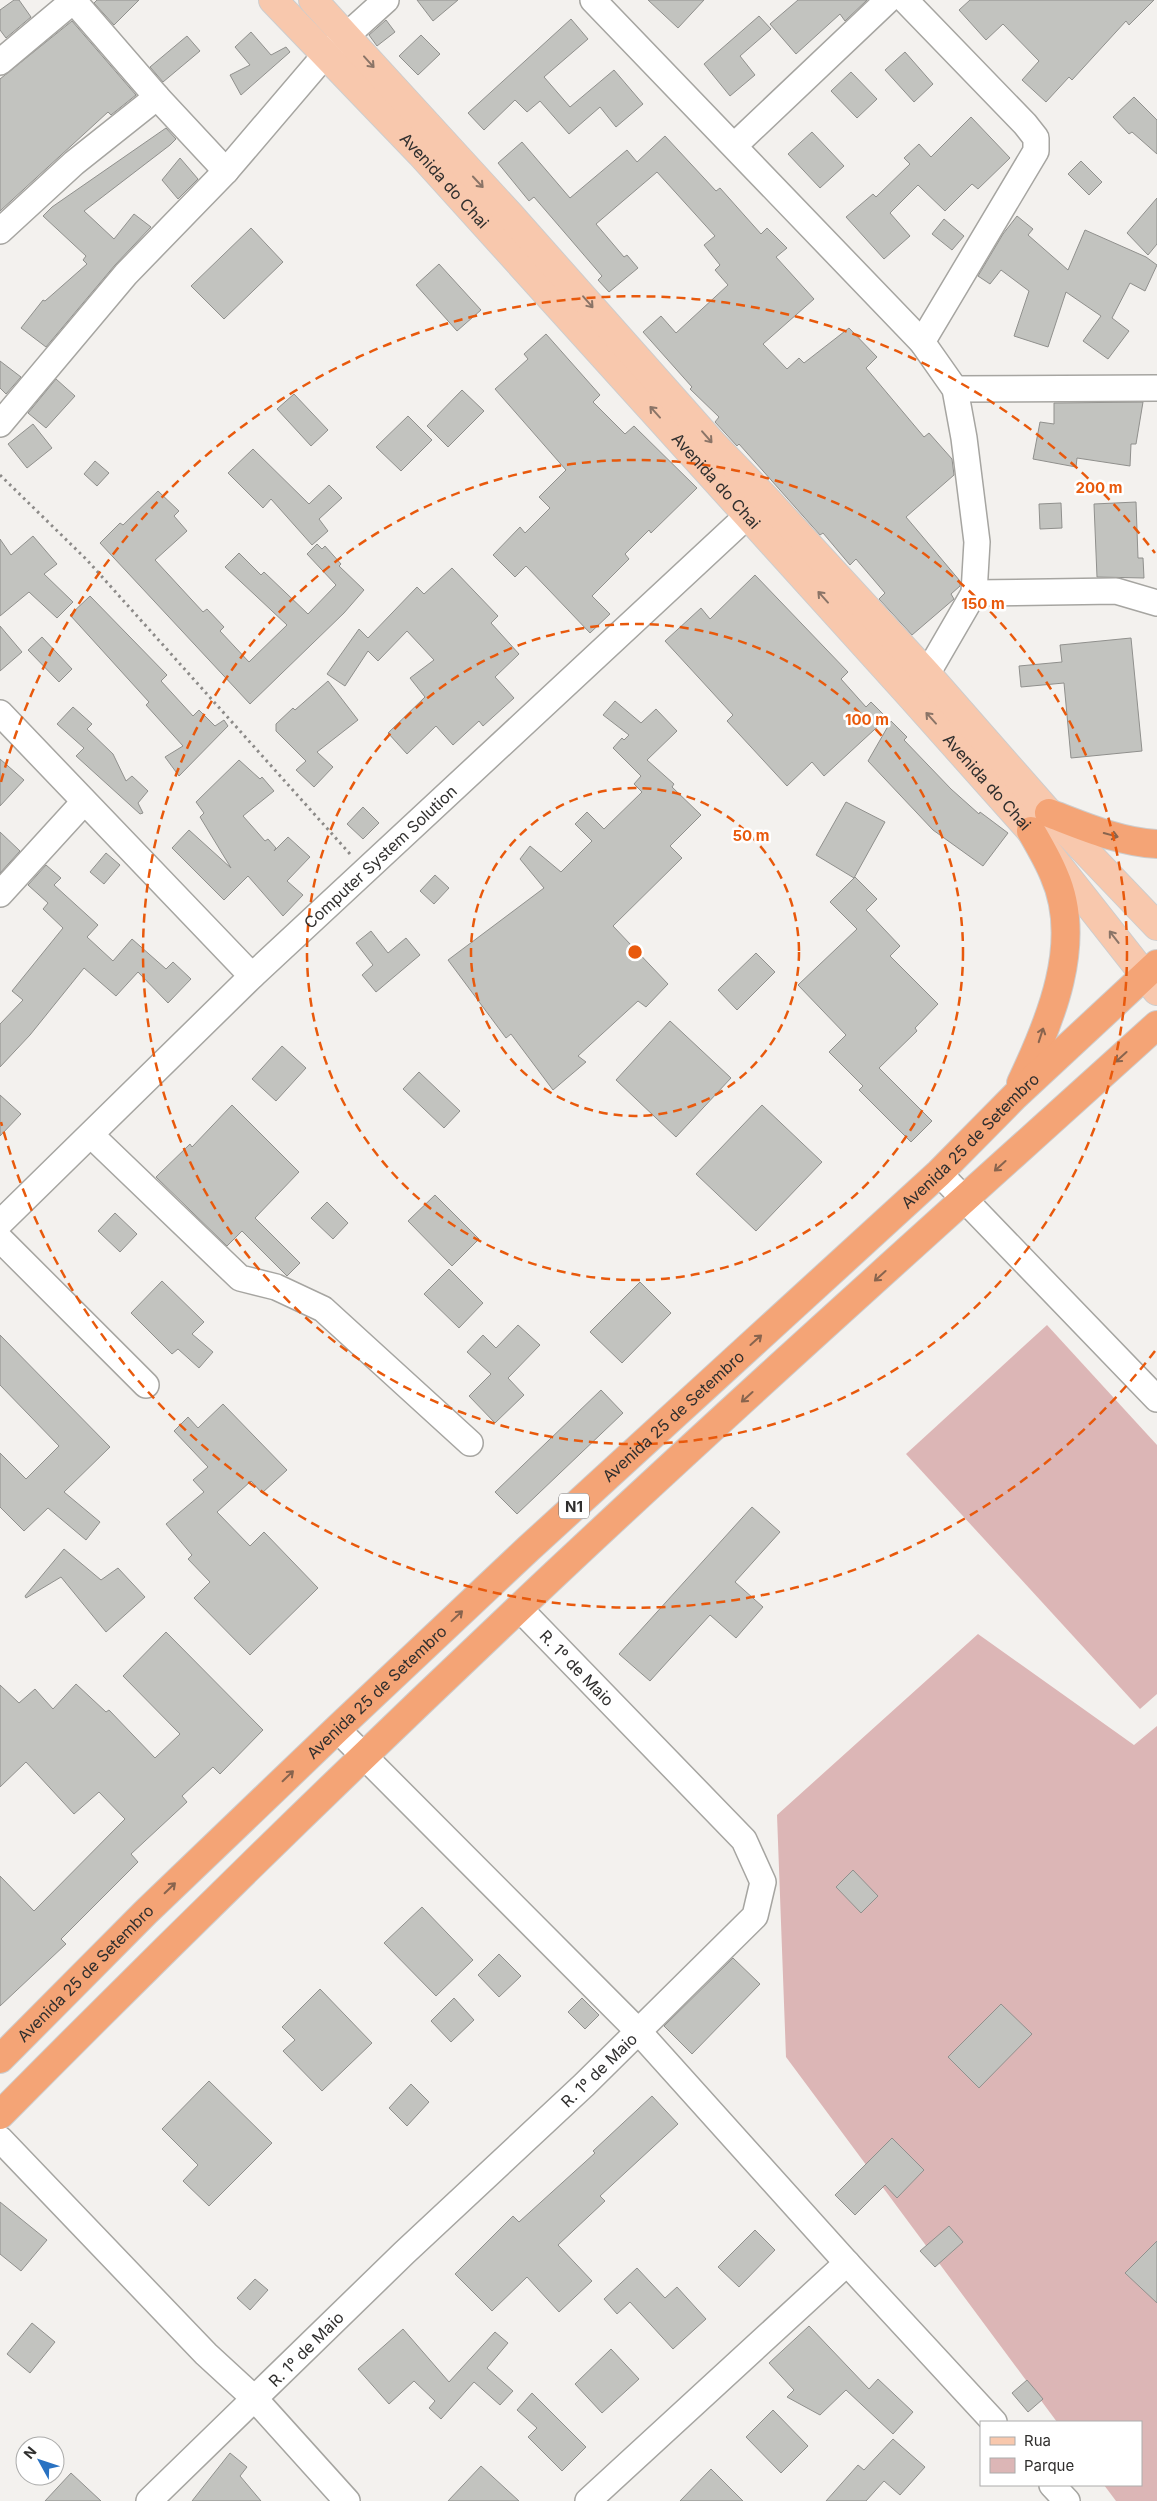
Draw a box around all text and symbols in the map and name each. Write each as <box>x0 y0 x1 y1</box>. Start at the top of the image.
one-way arrow <box>363 55 375 68</box>
street label: Avenida do Chai <box>396 128 493 232</box>
one-way arrow <box>472 176 484 188</box>
one-way arrow <box>582 296 594 309</box>
one-way arrow <box>649 405 661 418</box>
street label: Avenida do Chai <box>668 429 765 533</box>
one-way arrow <box>701 431 713 444</box>
text: 200 m <box>1076 478 1122 497</box>
one-way arrow <box>817 591 828 604</box>
text: 150 m <box>961 594 1005 613</box>
text: 100 m <box>845 710 889 729</box>
one-way arrow <box>925 712 937 725</box>
street label: Avenida do Chai <box>939 729 1035 834</box>
street label: Computer System Solution <box>300 781 461 933</box>
text: 50 m <box>733 826 769 845</box>
one-way arrow <box>1103 831 1119 840</box>
one-way arrow <box>1108 931 1119 944</box>
centre of rings <box>626 943 644 961</box>
one-way arrow <box>1037 1027 1047 1043</box>
one-way arrow <box>1114 1052 1127 1063</box>
street label: Avenida 25 de Setembro <box>897 1069 1043 1213</box>
one-way arrow <box>994 1161 1007 1172</box>
one-way arrow <box>874 1270 887 1282</box>
one-way arrow <box>750 1334 763 1346</box>
street label: Avenida 25 de Setembro <box>598 1346 748 1486</box>
one-way arrow <box>741 1392 754 1403</box>
road number: N1 <box>559 1494 589 1518</box>
one-way arrow <box>450 1610 463 1622</box>
street label: Avenida 25 de Setembro <box>302 1621 451 1763</box>
street label: R. 1º de Maio <box>536 1626 618 1710</box>
one-way arrow <box>282 1770 294 1782</box>
one-way arrow <box>164 1882 177 1894</box>
street label: Avenida 25 de Setembro <box>13 1900 158 2046</box>
street label: R. 1º de Maio <box>557 2029 641 2111</box>
street label: R. 1º de Maio <box>264 2307 348 2391</box>
legend <box>980 2421 1142 2486</box>
text: Rua <box>1024 2431 1051 2450</box>
north arrow <box>15 2436 65 2486</box>
text: N <box>20 2443 40 2462</box>
text: Parque <box>1024 2456 1074 2475</box>

